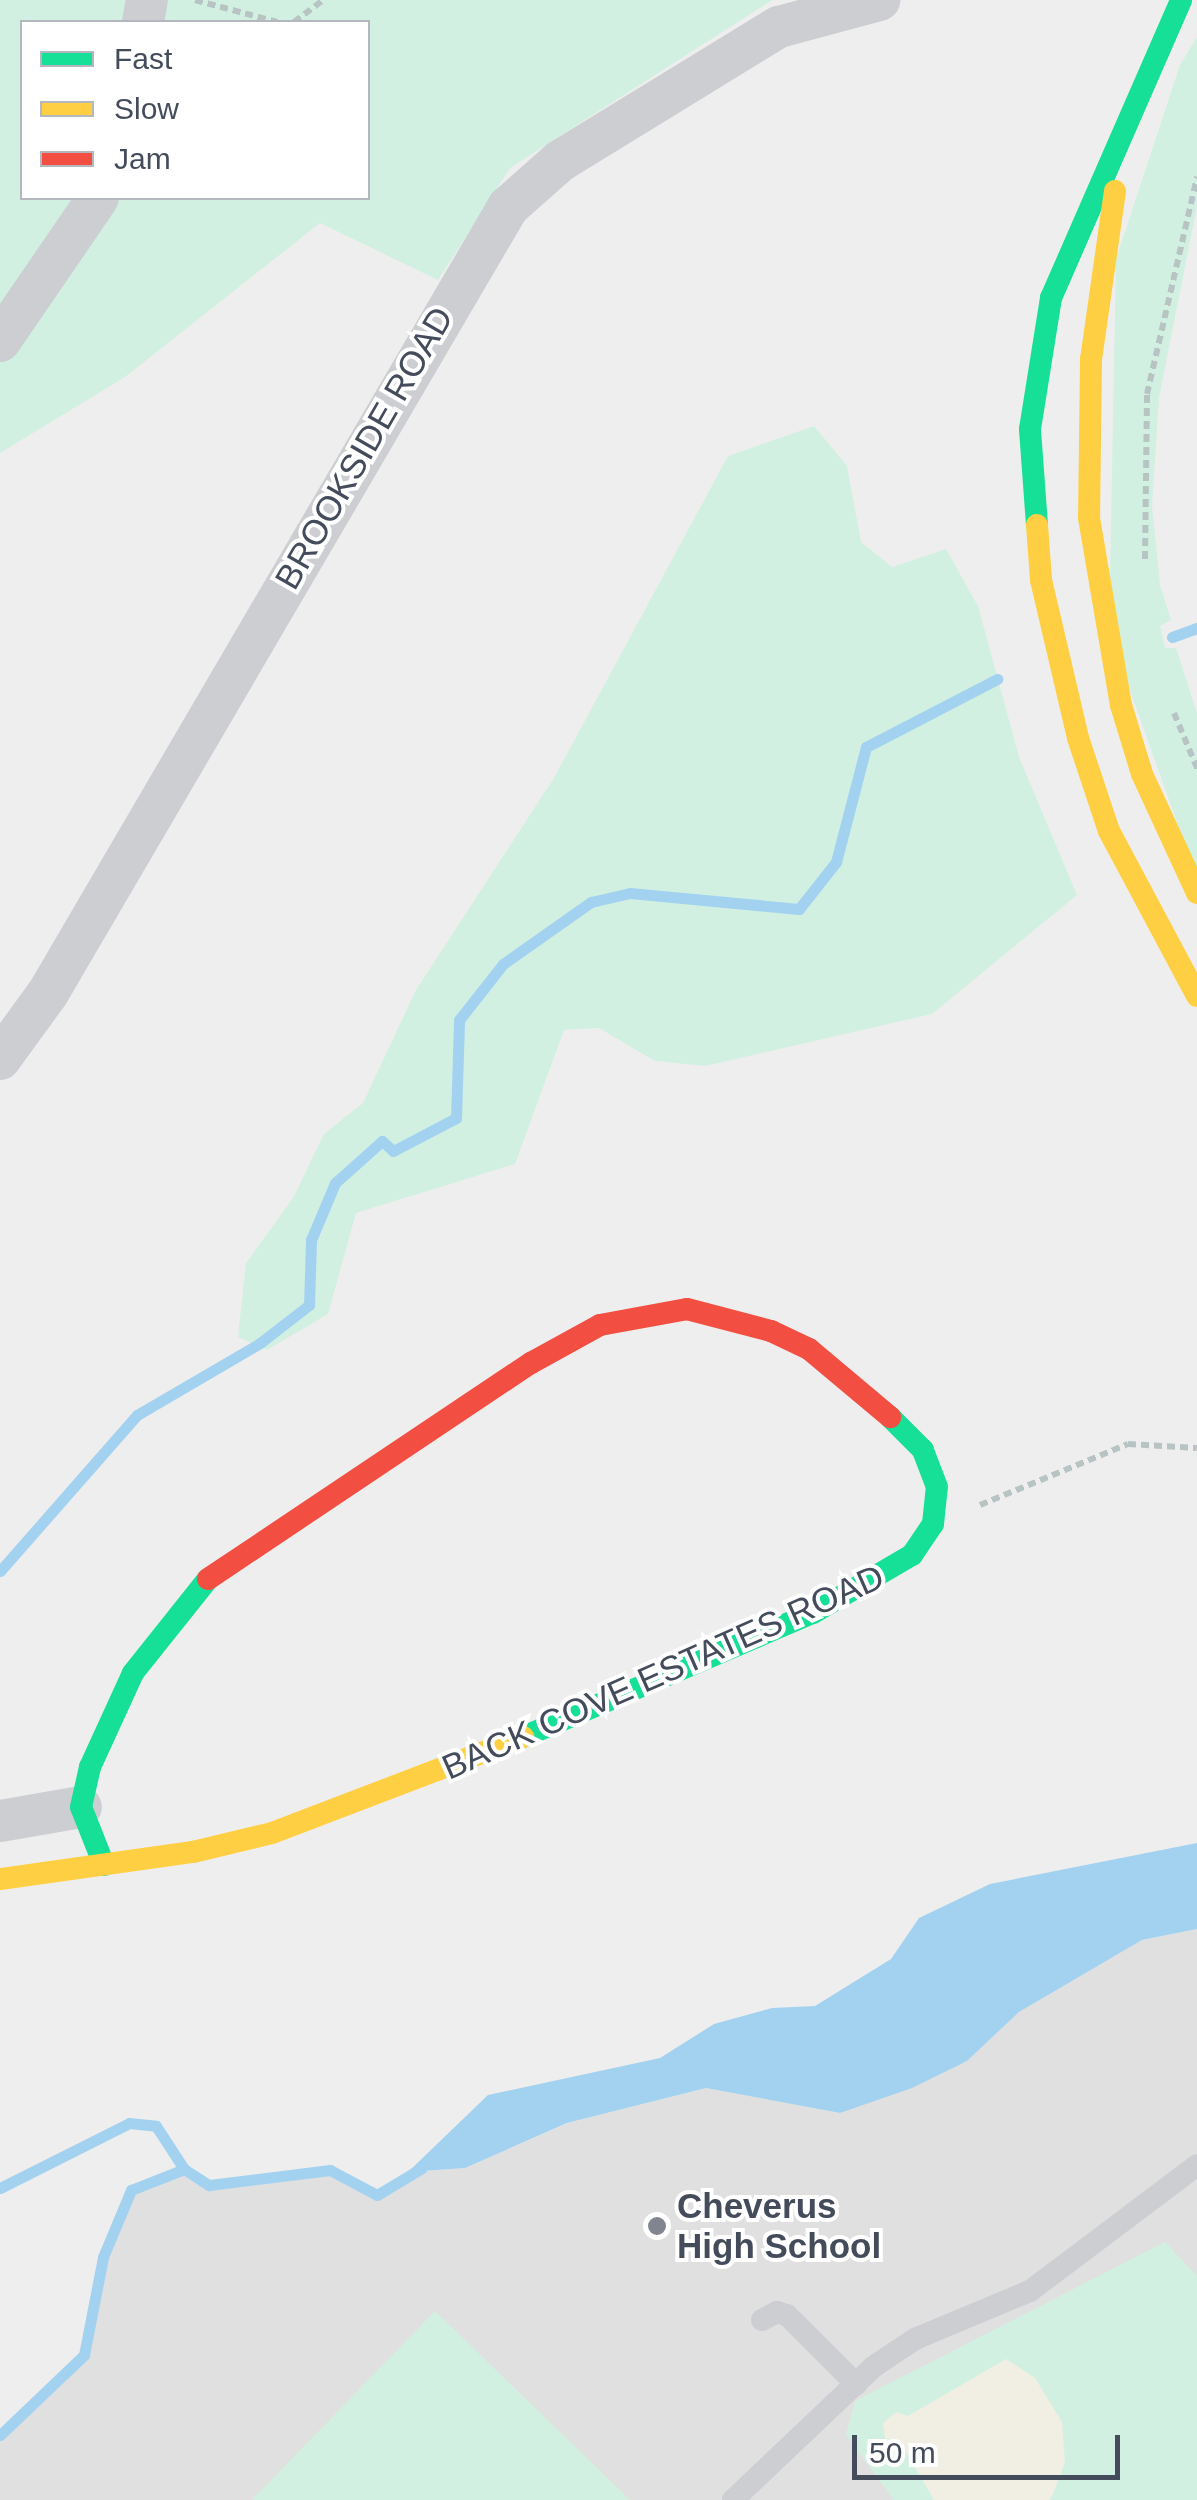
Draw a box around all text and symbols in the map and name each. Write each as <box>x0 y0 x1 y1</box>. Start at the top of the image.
legend <box>20 20 370 200</box>
text: Fast <box>114 42 172 75</box>
text: Slow <box>114 92 179 125</box>
text: Jam <box>114 142 171 175</box>
street label: BROOKSIDE ROAD <box>266 299 462 597</box>
street label: BACK COVE ESTATES ROAD <box>436 1555 890 1789</box>
place label: Cheverus High School <box>677 2185 881 2267</box>
marker: Cheverus High School <box>646 2215 668 2237</box>
scale bar <box>857 2415 1124 2477</box>
text: 50 m <box>869 2436 936 2469</box>

